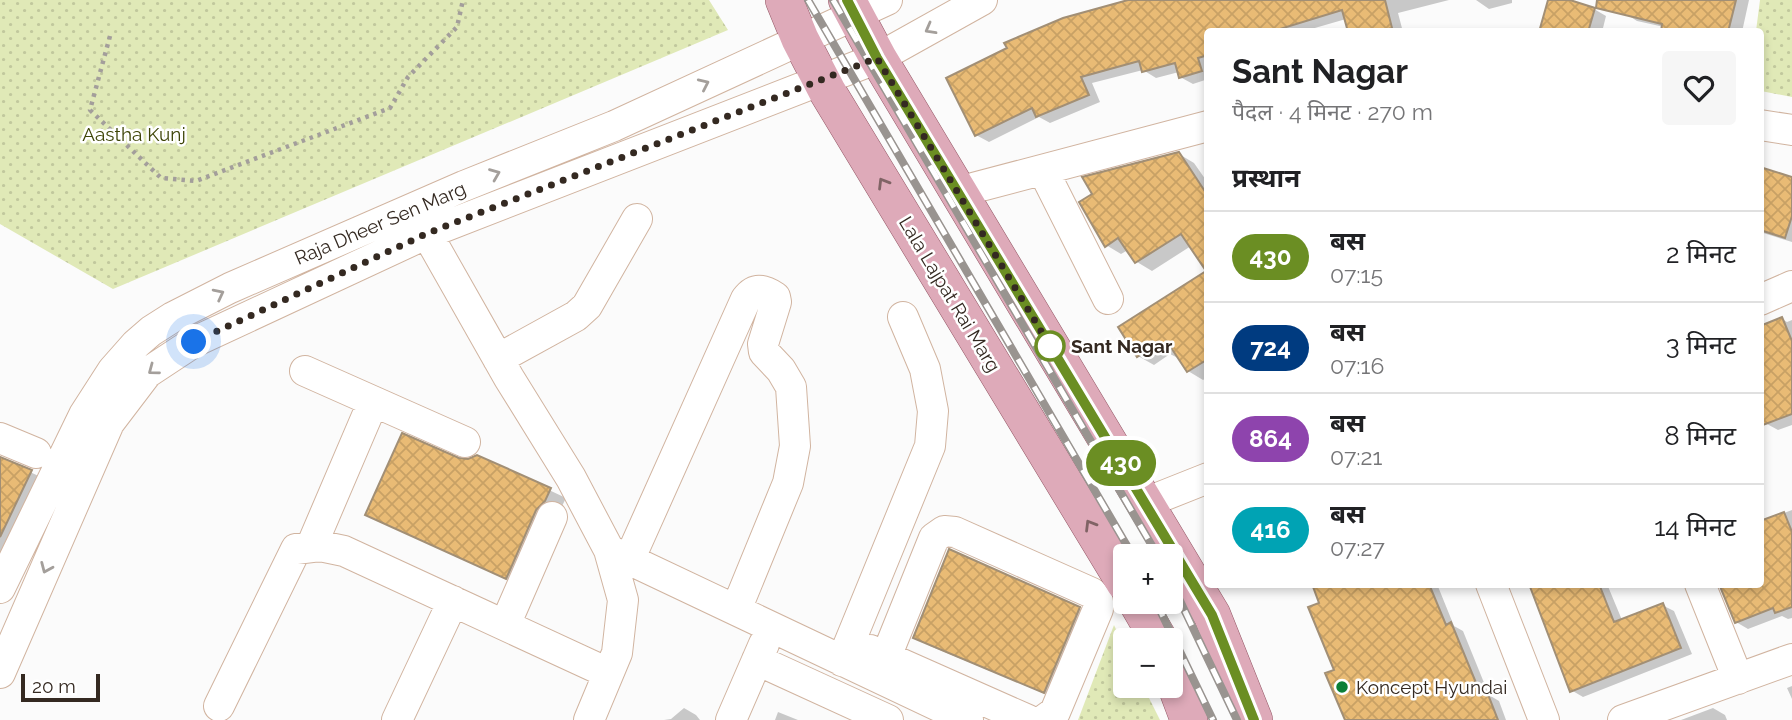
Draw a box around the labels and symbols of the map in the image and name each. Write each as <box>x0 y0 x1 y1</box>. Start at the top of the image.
one-way arrow <box>925 21 937 34</box>
one-way arrow <box>697 78 709 92</box>
park label: Aastha Kunj <box>82 123 186 145</box>
one-way arrow <box>488 169 500 183</box>
street label: Raja Dheer Sen Marg <box>291 177 469 269</box>
one-way arrow <box>879 178 892 191</box>
street label: Lala Lajpat Rai Marg <box>895 212 1005 376</box>
one-way arrow <box>211 288 224 302</box>
your location <box>176 324 211 359</box>
marker: Sant Nagar <box>1035 331 1065 361</box>
place label: Sant Nagar <box>1071 335 1173 357</box>
one-way arrow <box>149 362 161 374</box>
line badge: 430 <box>1081 440 1161 486</box>
one-way arrow <box>1085 519 1098 532</box>
one-way arrow <box>41 561 55 573</box>
scale bar <box>21 671 100 703</box>
place label: Koncept Hyundai <box>1356 676 1507 698</box>
marker: Koncept Hyundai <box>1334 679 1350 695</box>

